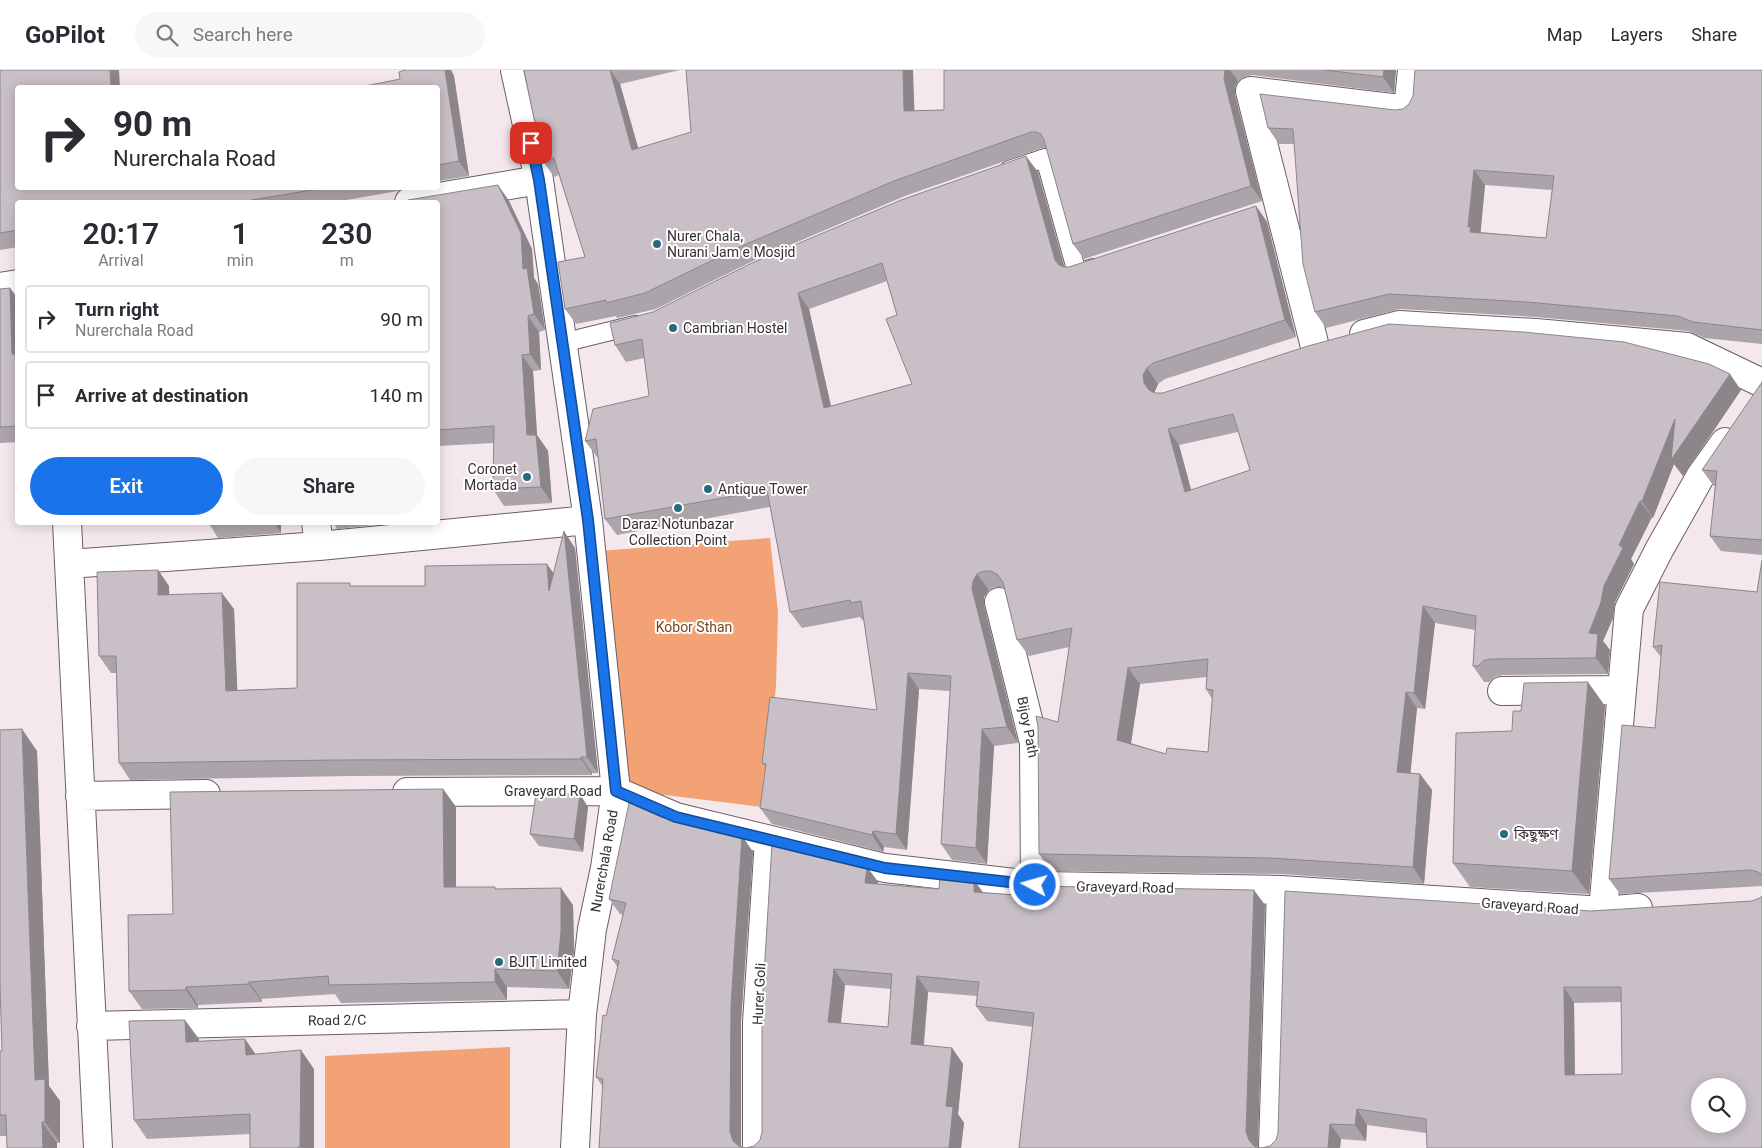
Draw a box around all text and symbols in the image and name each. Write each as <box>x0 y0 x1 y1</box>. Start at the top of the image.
search box <box>135 12 485 57</box>
text: GoPilot <box>25 21 105 49</box>
icon: search <box>153 21 181 49</box>
text: Search here <box>193 23 293 46</box>
text: Map <box>1547 24 1582 45</box>
text: Layers <box>1610 24 1663 45</box>
text: Share <box>1691 24 1737 45</box>
text: 90 m <box>113 104 192 145</box>
icon: right <box>30 105 95 170</box>
pin <box>510 122 552 164</box>
icon: arrive <box>517 129 545 157</box>
text: Nurerchala Road <box>113 146 276 171</box>
text: 20:17 <box>83 216 159 251</box>
text: 1 <box>232 216 249 251</box>
text: 230 <box>321 216 372 251</box>
place label: Nurer Chala, Nurani Jam e Mosjid <box>667 228 795 260</box>
marker: Nurer Chala, Nurani Jam e Mosjid <box>651 238 663 250</box>
text: Arrival <box>98 251 144 270</box>
text: min <box>227 251 254 270</box>
text: m <box>340 251 354 270</box>
text: Turn right <box>75 298 159 321</box>
icon: right <box>32 305 60 333</box>
text: 90 m <box>380 308 423 331</box>
place label: Cambrian Hostel <box>683 320 787 336</box>
text: Nurerchala Road <box>75 321 193 340</box>
marker: Cambrian Hostel <box>667 322 679 334</box>
icon: arrive <box>32 381 60 409</box>
text: Arrive at destination <box>75 384 248 407</box>
text: 140 m <box>370 384 423 407</box>
button: Exit <box>30 457 223 515</box>
button: Share <box>233 457 425 515</box>
place label: Coronet Mortada <box>464 461 517 493</box>
marker: Coronet Mortada <box>521 471 533 483</box>
place label: Antique Tower <box>718 481 808 497</box>
marker: Antique Tower <box>702 483 714 495</box>
marker: Daraz Notunbazar Collection Point <box>672 502 684 514</box>
place label: Daraz Notunbazar Collection Point <box>622 516 734 548</box>
park label: Kobor Sthan <box>656 619 732 635</box>
street label: Bijoy Path <box>1014 695 1042 759</box>
street label: Graveyard Road <box>504 783 602 799</box>
street label: Nurerchala Road <box>587 809 621 913</box>
place label: কিছুক্ষণ <box>1513 826 1559 843</box>
marker: কিছুক্ষণ <box>1498 828 1510 840</box>
position arrow <box>1008 858 1060 910</box>
street label: Graveyard Road <box>1076 878 1174 896</box>
street label: Graveyard Road <box>1481 895 1579 917</box>
place label: BJIT Limited <box>509 954 587 970</box>
marker: BJIT Limited <box>493 956 505 968</box>
street label: Hurer Goli <box>749 962 769 1026</box>
street label: Road 2/C <box>308 1011 366 1029</box>
map controls <box>1691 1078 1746 1133</box>
button: search <box>1691 1078 1746 1133</box>

